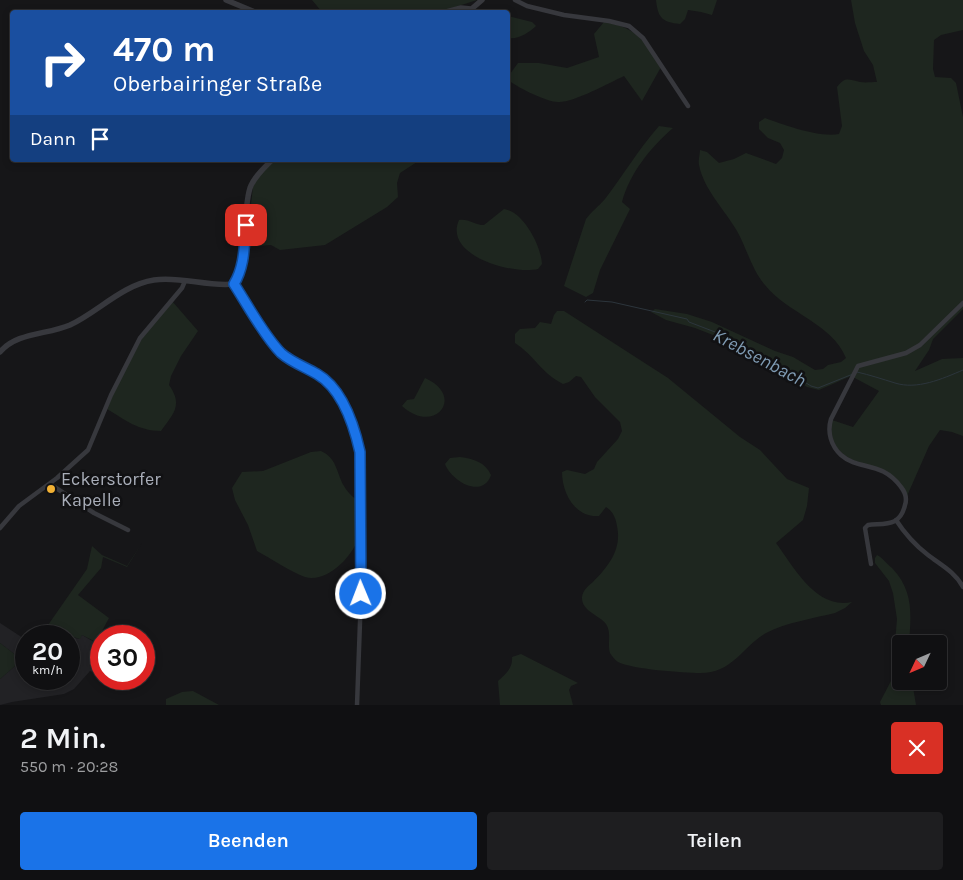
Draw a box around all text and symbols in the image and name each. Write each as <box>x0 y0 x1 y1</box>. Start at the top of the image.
text: 470 m <box>113 29 215 70</box>
icon: right <box>30 30 95 95</box>
text: Oberbairinger Straße <box>113 71 322 97</box>
icon: arrive <box>86 125 114 153</box>
text: Dann <box>30 128 76 150</box>
pin <box>225 204 267 246</box>
icon: arrive <box>232 211 260 239</box>
water label: Krebsenbach <box>709 324 810 392</box>
place label: Eckerstorfer Kapelle <box>61 468 161 511</box>
marker: Eckerstorfer Kapelle <box>45 483 57 495</box>
position arrow <box>334 567 386 619</box>
speed limit sign: 30 <box>90 625 155 690</box>
north arrow <box>892 635 948 690</box>
map controls <box>892 635 947 690</box>
text: 20 <box>32 637 63 666</box>
text: km/h <box>32 663 63 677</box>
text: 2 Min. <box>20 720 106 756</box>
button: close <box>891 722 943 774</box>
text: 550 m · 20:28 <box>20 757 118 776</box>
button: Beenden <box>20 812 477 870</box>
button: Teilen <box>487 812 943 870</box>

